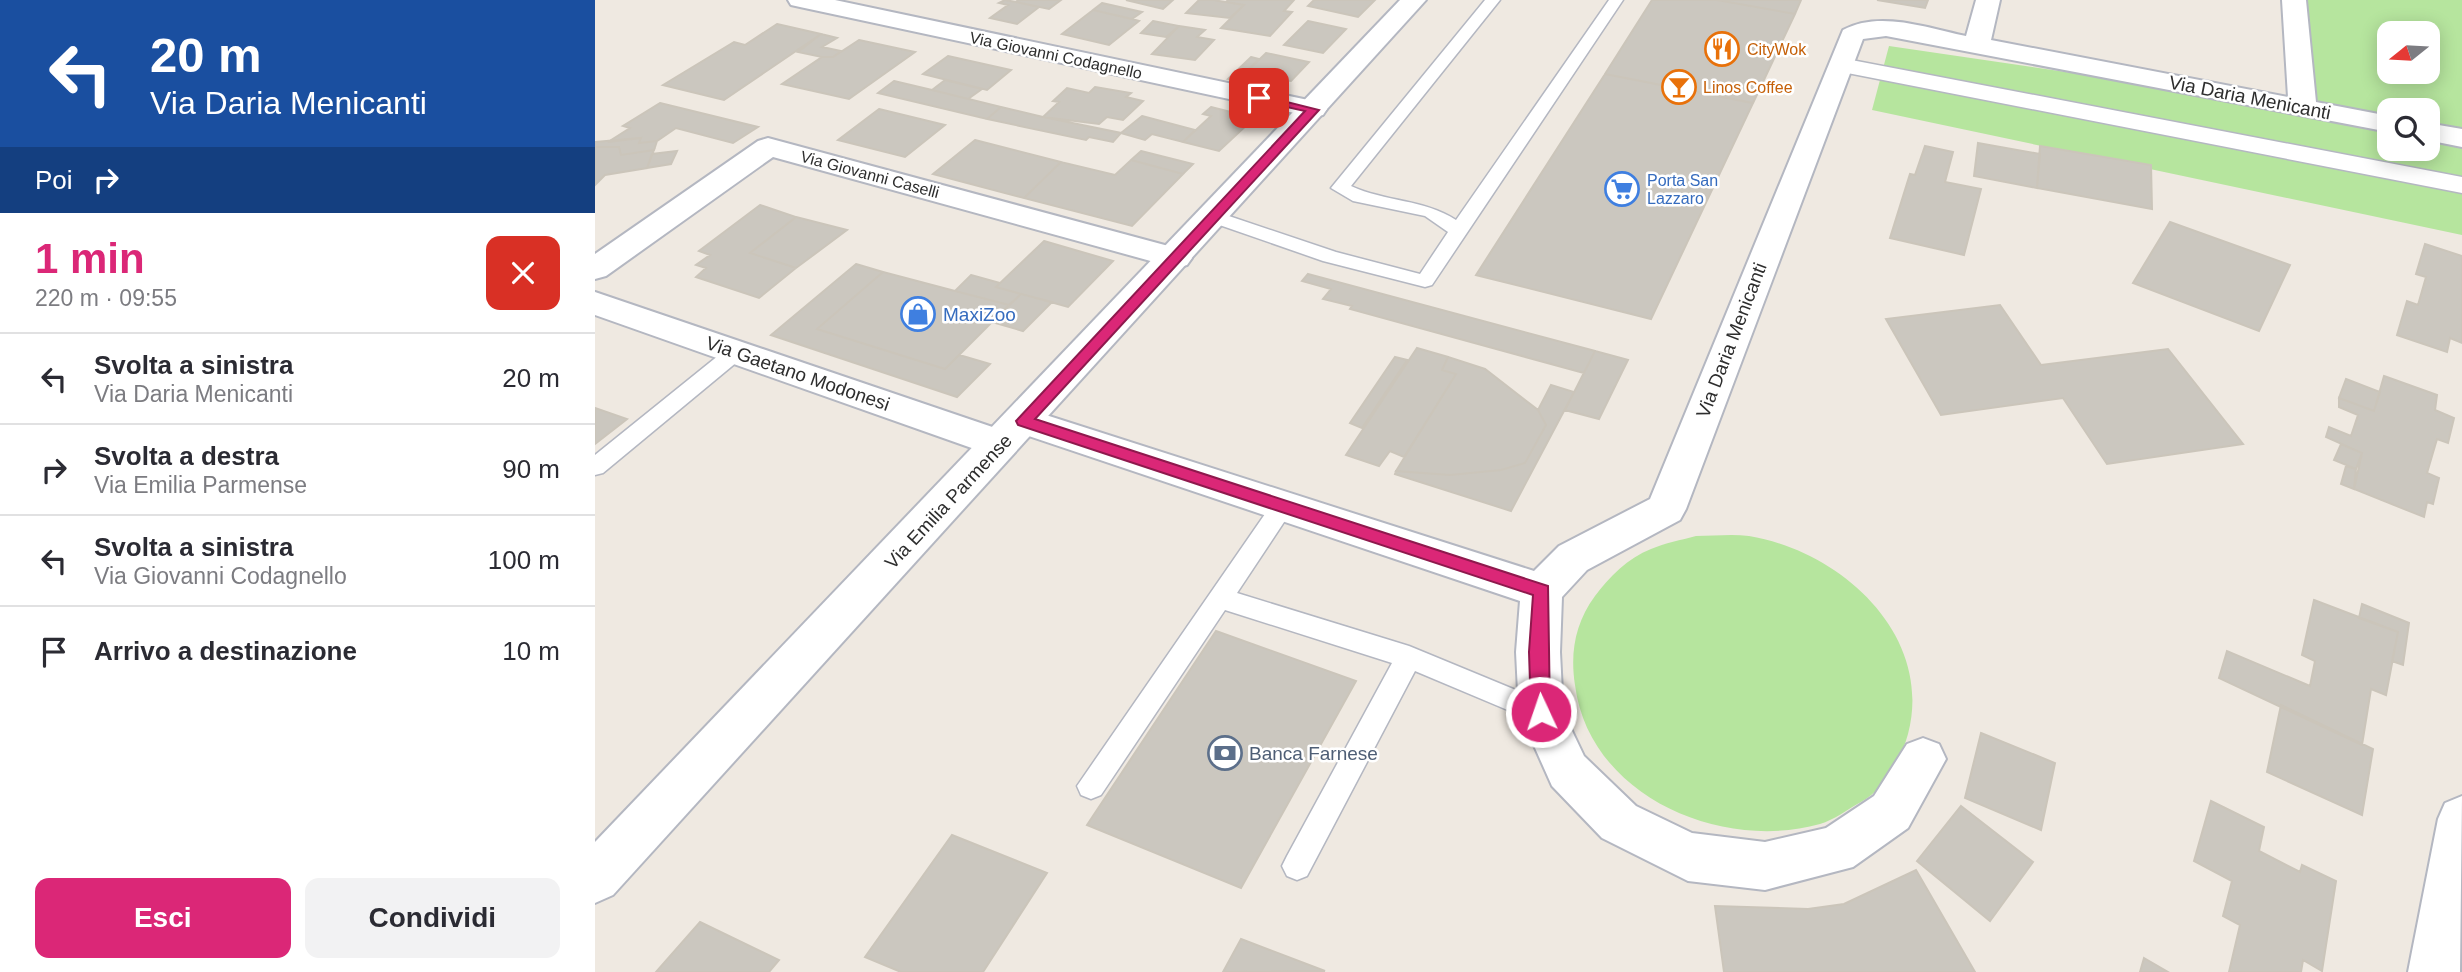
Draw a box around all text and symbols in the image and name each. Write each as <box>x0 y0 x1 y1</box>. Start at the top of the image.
north arrow <box>2377 21 2439 84</box>
map controls <box>2377 21 2440 161</box>
icon: left <box>35 28 126 119</box>
text: 20 m <box>150 28 262 82</box>
street label: Via Giovanni Codagnello <box>968 29 1144 82</box>
restaurant icon: CityWok <box>1703 30 1741 68</box>
place label: CityWok <box>1747 41 1807 58</box>
pin <box>1229 68 1289 128</box>
bar icon: Linos Coffee <box>1660 68 1698 106</box>
street label: Via Daria Menicanti <box>2167 71 2333 123</box>
icon: arrive <box>1240 79 1278 117</box>
place label: Linos Coffee <box>1703 79 1793 96</box>
text: Via Daria Menicanti <box>150 85 427 121</box>
button: search <box>2377 98 2440 161</box>
street label: Via Giovanni Caselli <box>799 148 941 201</box>
icon: right <box>87 161 125 199</box>
text: Poi <box>35 165 73 195</box>
supermarket icon: Porta San Lazzaro <box>1603 170 1641 208</box>
place label: Porta San Lazzaro <box>1647 172 1718 207</box>
text: 1 min <box>35 235 145 282</box>
button: close <box>486 236 560 310</box>
street label: Via Daria Menicanti <box>1692 260 1771 421</box>
text: 220 m · 09:55 <box>35 285 177 311</box>
shop icon: MaxiZoo <box>899 295 937 333</box>
place label: MaxiZoo <box>943 304 1016 325</box>
street label: Via Gaetano Modonesi <box>703 332 892 415</box>
text: Svolta a sinistra <box>94 350 293 380</box>
icon: left <box>35 360 73 398</box>
text: 20 m <box>502 363 560 393</box>
text: Via Daria Menicanti <box>94 381 293 407</box>
street label: Via Emilia Parmense <box>881 430 1016 573</box>
text: Svolta a destra <box>94 441 279 471</box>
icon: right <box>35 451 73 489</box>
text: 90 m <box>502 454 560 484</box>
text: Via Emilia Parmense <box>94 472 307 498</box>
text: Svolta a sinistra <box>94 532 293 562</box>
icon: left <box>35 542 73 580</box>
text: 100 m <box>488 545 560 575</box>
text: Via Giovanni Codagnello <box>94 563 347 589</box>
icon: arrive <box>35 633 73 671</box>
text: Arrivo a destinazione <box>94 636 357 666</box>
text: 10 m <box>502 636 560 666</box>
position arrow <box>1504 675 1578 749</box>
bank icon: Banca Farnese <box>1206 734 1244 772</box>
place label: Banca Farnese <box>1249 743 1378 764</box>
button: Esci <box>35 878 291 958</box>
button: Condividi <box>305 878 560 958</box>

